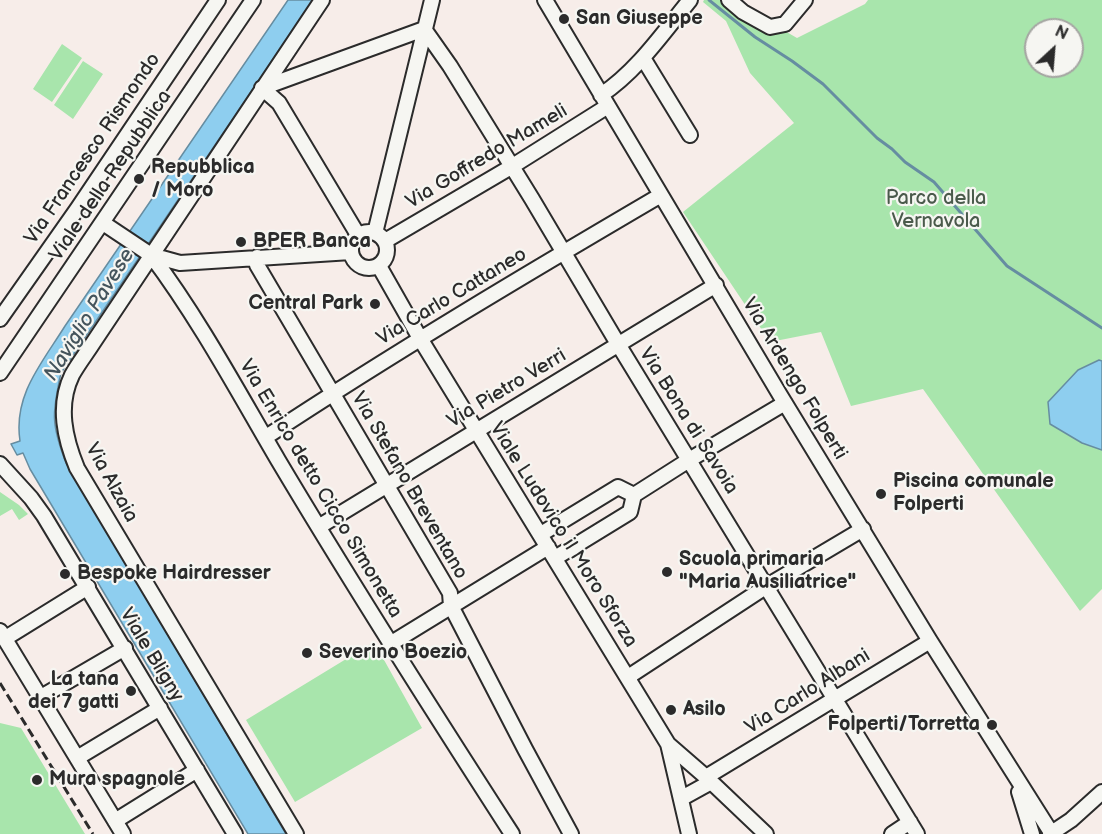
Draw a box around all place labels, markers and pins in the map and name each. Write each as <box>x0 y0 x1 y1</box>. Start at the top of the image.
place label: San Giuseppe <box>576 7 703 31</box>
marker: San Giuseppe <box>557 12 571 26</box>
place label: Repubblica / Moro <box>151 156 255 203</box>
marker: Repubblica / Moro <box>132 172 146 186</box>
place label: BPER Banca <box>253 230 371 254</box>
marker: BPER Banca <box>234 235 248 249</box>
place label: Central Park <box>249 292 363 316</box>
marker: Central Park <box>368 297 382 311</box>
place label: Piscina comunale Folperti <box>893 470 1054 517</box>
marker: Piscina comunale Folperti <box>874 487 888 501</box>
place label: Scuola primaria "Maria Ausiliatrice" <box>679 548 856 595</box>
place label: Bespoke Hairdresser <box>77 562 271 586</box>
marker: Scuola primaria "Maria Ausiliatrice" <box>660 565 674 579</box>
marker: Bespoke Hairdresser <box>58 567 72 581</box>
place label: Severino Boezio <box>319 641 467 665</box>
marker: Severino Boezio <box>300 646 314 660</box>
place label: La tana dei 7 gatti <box>28 668 119 715</box>
marker: La tana dei 7 gatti <box>124 684 138 698</box>
place label: Asilo <box>683 698 726 722</box>
marker: Asilo <box>664 703 678 717</box>
place label: Folperti/Torretta <box>828 713 980 737</box>
marker: Folperti/Torretta <box>985 718 999 732</box>
place label: Mura spagnole <box>49 768 185 792</box>
marker: Mura spagnole <box>30 773 44 787</box>

